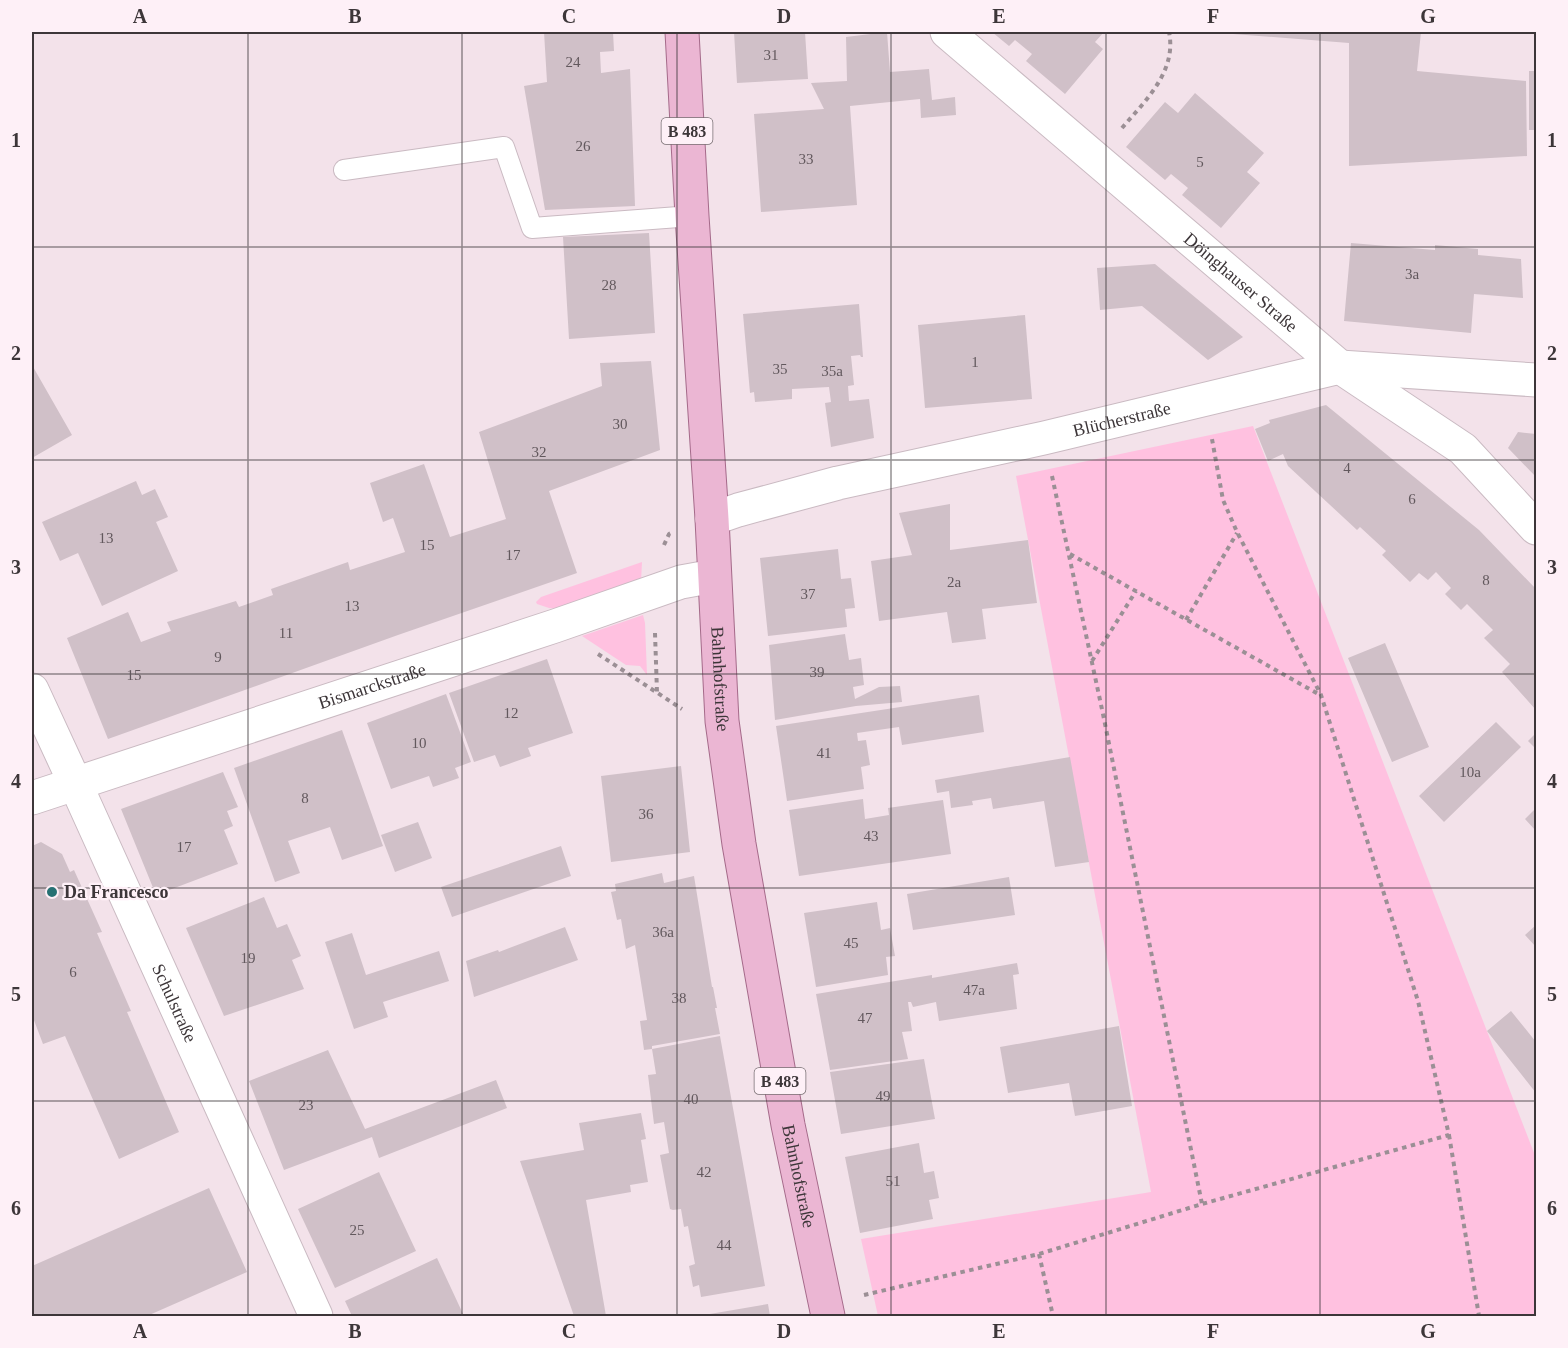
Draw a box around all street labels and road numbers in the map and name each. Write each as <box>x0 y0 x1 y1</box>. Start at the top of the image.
road number: B 483 <box>662 118 712 144</box>
street label: Döinghauser Straße <box>1180 229 1301 336</box>
street label: Blücherstraße <box>1071 398 1173 441</box>
street label: Bahnhofstraße <box>707 626 733 733</box>
street label: Bismarckstraße <box>316 659 428 713</box>
street label: Schulstraße <box>148 961 201 1046</box>
road number: B 483 <box>754 1068 806 1094</box>
street label: Bahnhofstraße <box>778 1123 819 1230</box>

